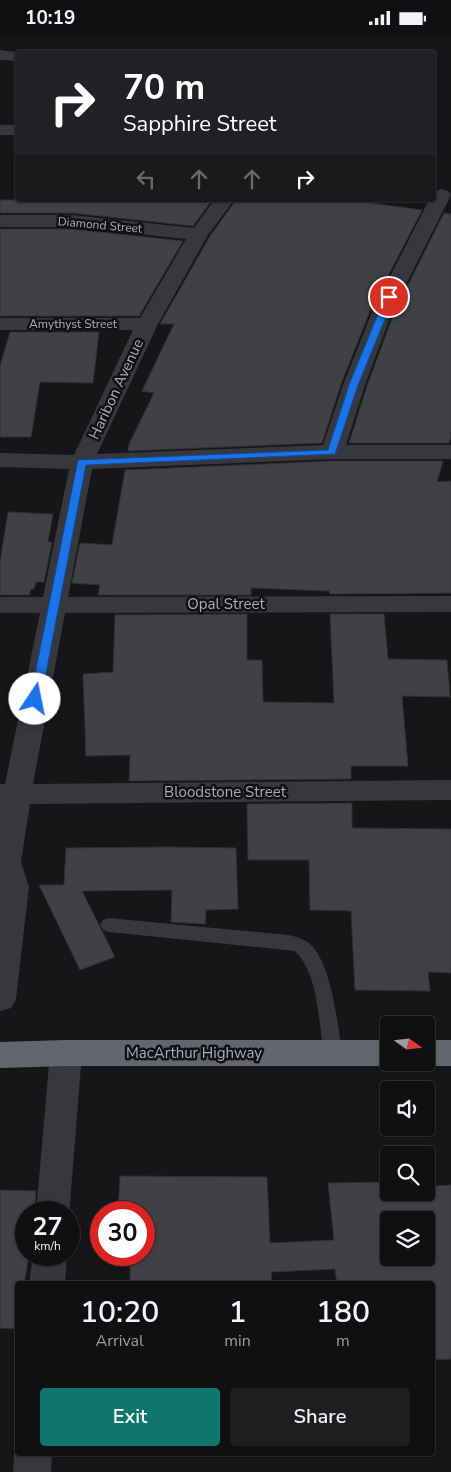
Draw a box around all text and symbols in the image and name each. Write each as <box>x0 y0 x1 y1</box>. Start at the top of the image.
text: 10:19 <box>25 5 75 31</box>
text: 70 m <box>123 64 205 111</box>
icon: right <box>40 70 105 135</box>
text: Sapphire Street <box>123 109 277 139</box>
icon: left <box>132 165 160 193</box>
icon: ahead <box>185 165 213 193</box>
icon: ahead <box>238 165 266 193</box>
icon: right <box>291 165 319 193</box>
street label: Diamond Street <box>57 213 144 237</box>
pin <box>368 276 410 318</box>
icon: arrive <box>375 283 403 311</box>
street label: Amythyst Street <box>29 316 118 332</box>
street label: Haribon Avenue <box>84 335 148 442</box>
street label: Opal Street <box>187 594 265 614</box>
position arrow <box>8 672 60 724</box>
street label: Bloodstone Street <box>164 782 287 802</box>
north arrow <box>380 1016 435 1071</box>
map controls <box>380 1016 435 1266</box>
street label: MacArthur Highway <box>126 1043 262 1063</box>
button: sound <box>380 1081 435 1136</box>
button: search <box>380 1146 435 1201</box>
speed limit sign: 30 <box>90 1201 155 1266</box>
text: 27 <box>32 1210 63 1244</box>
button: layers <box>380 1211 435 1266</box>
text: km/h <box>34 1238 61 1254</box>
text: 10:20 <box>80 1292 159 1333</box>
text: 1 <box>229 1292 247 1333</box>
text: 180 <box>316 1292 370 1333</box>
text: Arrival <box>96 1330 144 1352</box>
text: min <box>224 1330 251 1352</box>
text: m <box>336 1330 350 1352</box>
button: Exit <box>40 1388 220 1446</box>
button: Share <box>230 1388 410 1446</box>

